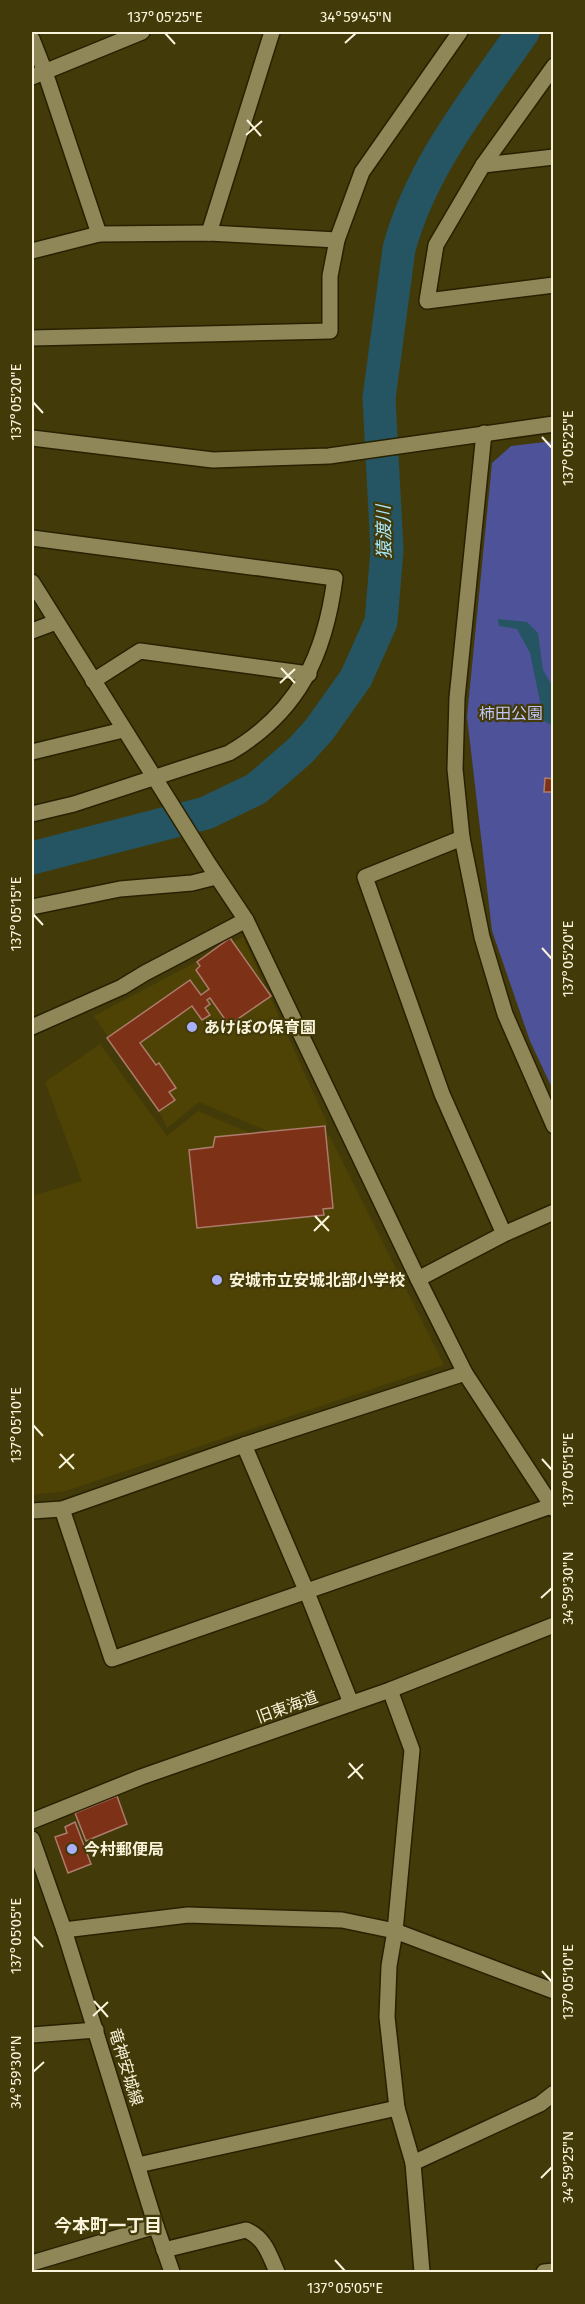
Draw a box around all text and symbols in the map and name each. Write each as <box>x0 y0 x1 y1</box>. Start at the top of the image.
text: 137°05'25"E <box>127 8 203 26</box>
text: 34°59'45"N <box>320 8 392 26</box>
text: 137°05'20"E <box>7 364 25 440</box>
text: 137°05'25"E <box>559 410 577 486</box>
water label: 猿渡川 <box>372 503 395 559</box>
park label: 柿田公園 <box>479 704 543 723</box>
text: 137°05'15"E <box>7 877 25 951</box>
text: 137°05'20"E <box>559 921 577 997</box>
place label: あけぼの保育園 <box>204 1018 316 1037</box>
marker: あけぼの保育園 <box>185 1020 199 1034</box>
place label: 安城市立安城北部小学校 <box>229 1271 405 1290</box>
marker: 安城市立安城北部小学校 <box>210 1273 224 1287</box>
text: 137°05'10"E <box>7 1387 25 1463</box>
text: 137°05'15"E <box>559 1433 577 1507</box>
text: 34°59'30"N <box>559 1551 577 1625</box>
street label: 旧東海道 <box>254 1687 320 1727</box>
place label: 今村郵便局 <box>84 1840 164 1859</box>
marker: 今村郵便局 <box>65 1842 79 1856</box>
text: 137°05'05"E <box>7 1898 25 1974</box>
text: 137°05'10"E <box>559 1944 577 2020</box>
street label: 竜神安城線 <box>105 2026 147 2108</box>
text: 34°59'30"N <box>7 2035 25 2109</box>
text: 34°59'25"N <box>559 2131 577 2203</box>
district label: 今本町一丁目 <box>54 2215 162 2237</box>
text: 137°05'05"E <box>307 2279 383 2297</box>

